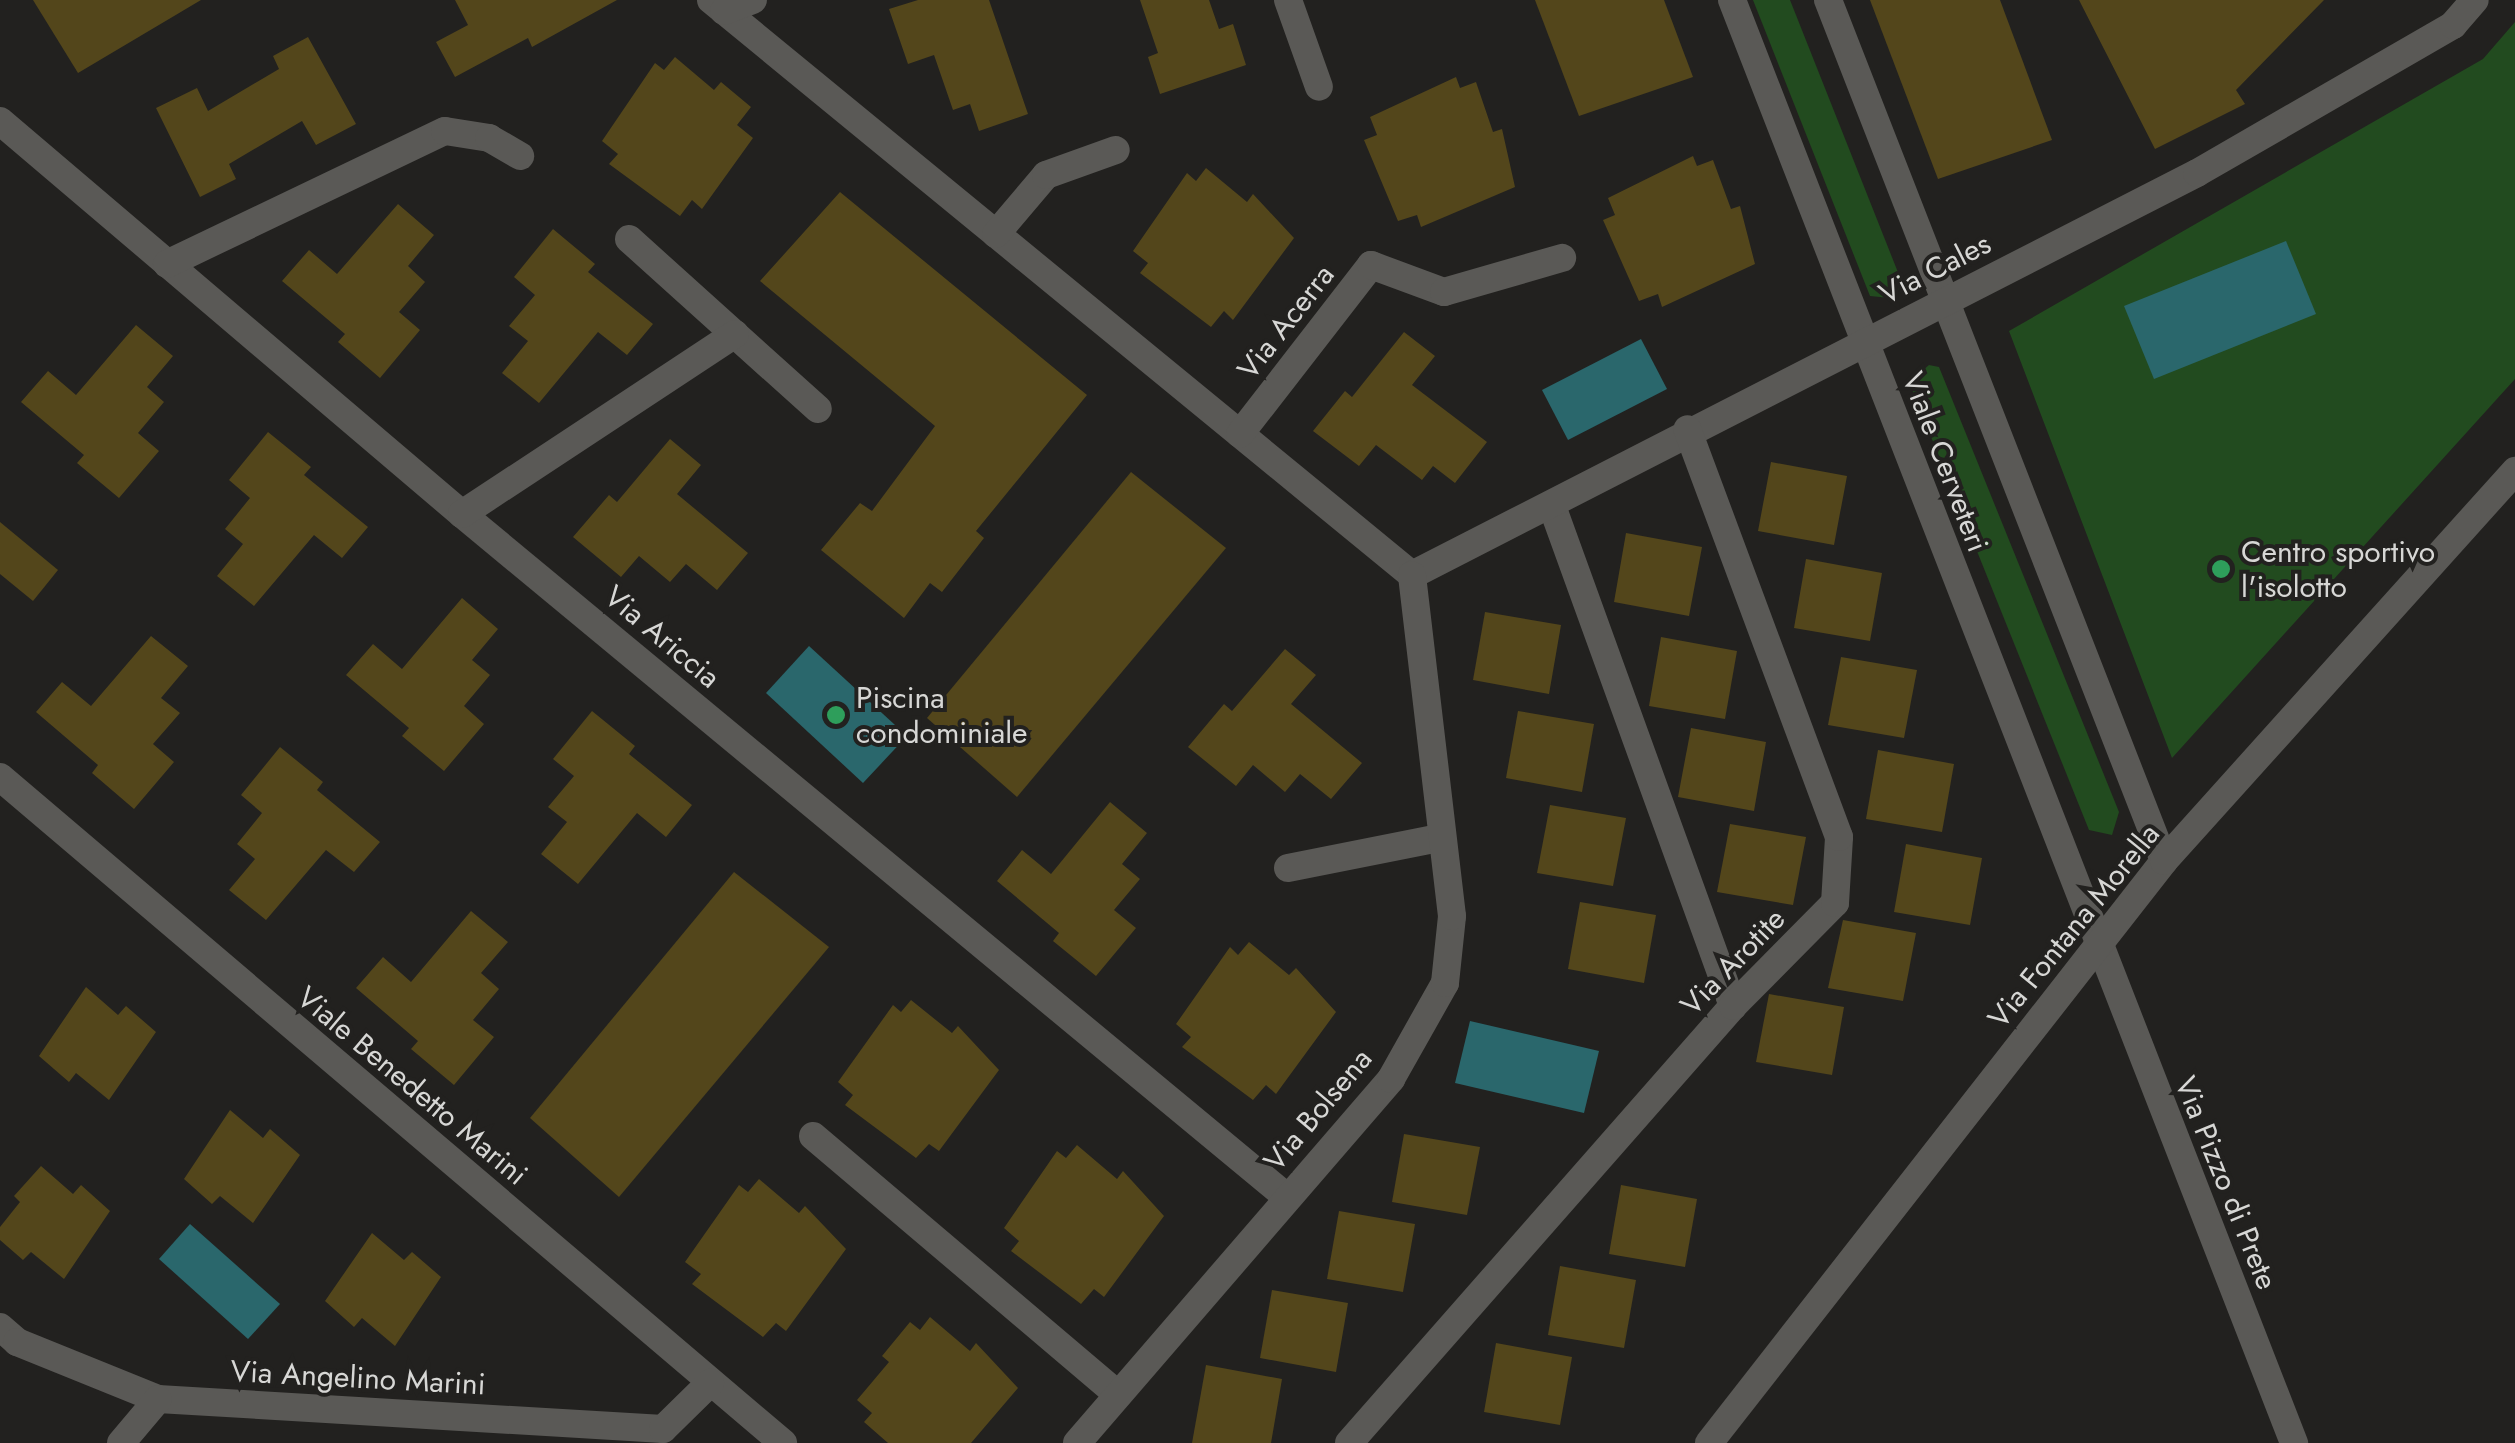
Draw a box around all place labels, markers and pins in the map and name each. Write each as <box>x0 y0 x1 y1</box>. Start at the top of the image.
place label: Centro sportivo l'isolotto <box>2241 534 2435 604</box>
marker: Centro sportivo l'isolotto <box>2210 558 2232 580</box>
place label: Piscina condominiale <box>856 680 1027 750</box>
marker: Piscina condominiale <box>825 704 847 726</box>

